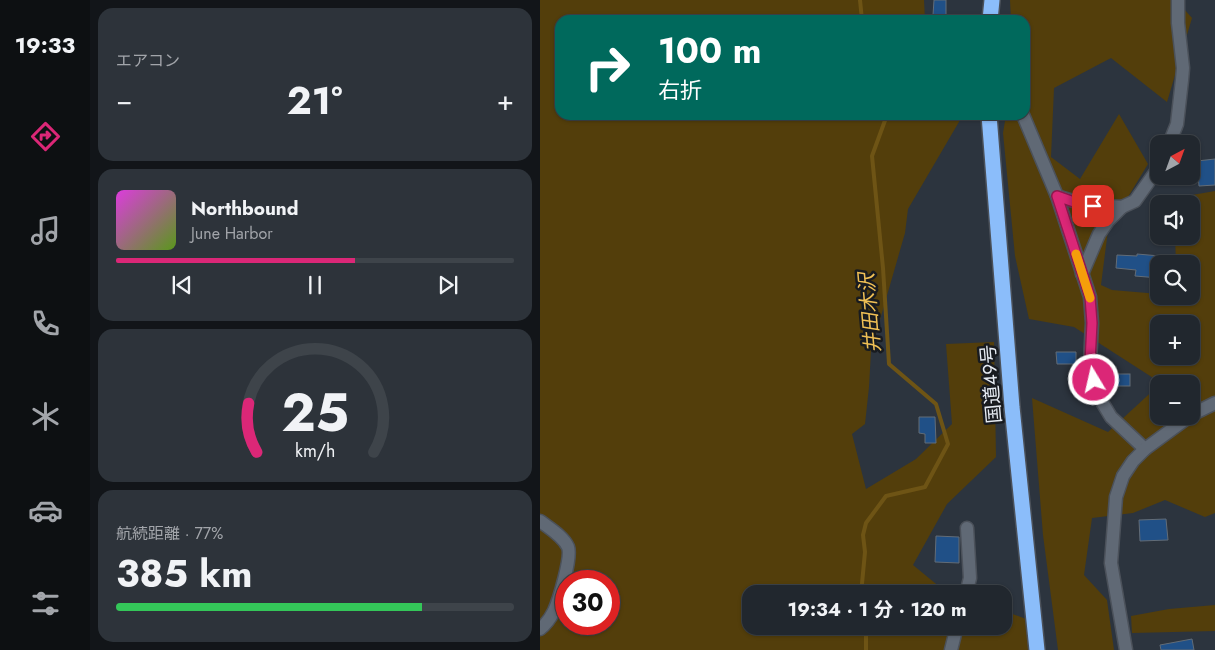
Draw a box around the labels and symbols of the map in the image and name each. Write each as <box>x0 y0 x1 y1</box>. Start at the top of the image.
north arrow <box>1150 135 1200 185</box>
pin <box>1072 185 1114 227</box>
water label: 井田木沢 <box>852 269 888 354</box>
street label: 国道49号 <box>974 343 1008 425</box>
position arrow <box>1067 353 1119 405</box>
speed limit sign: 30 <box>555 570 620 635</box>

